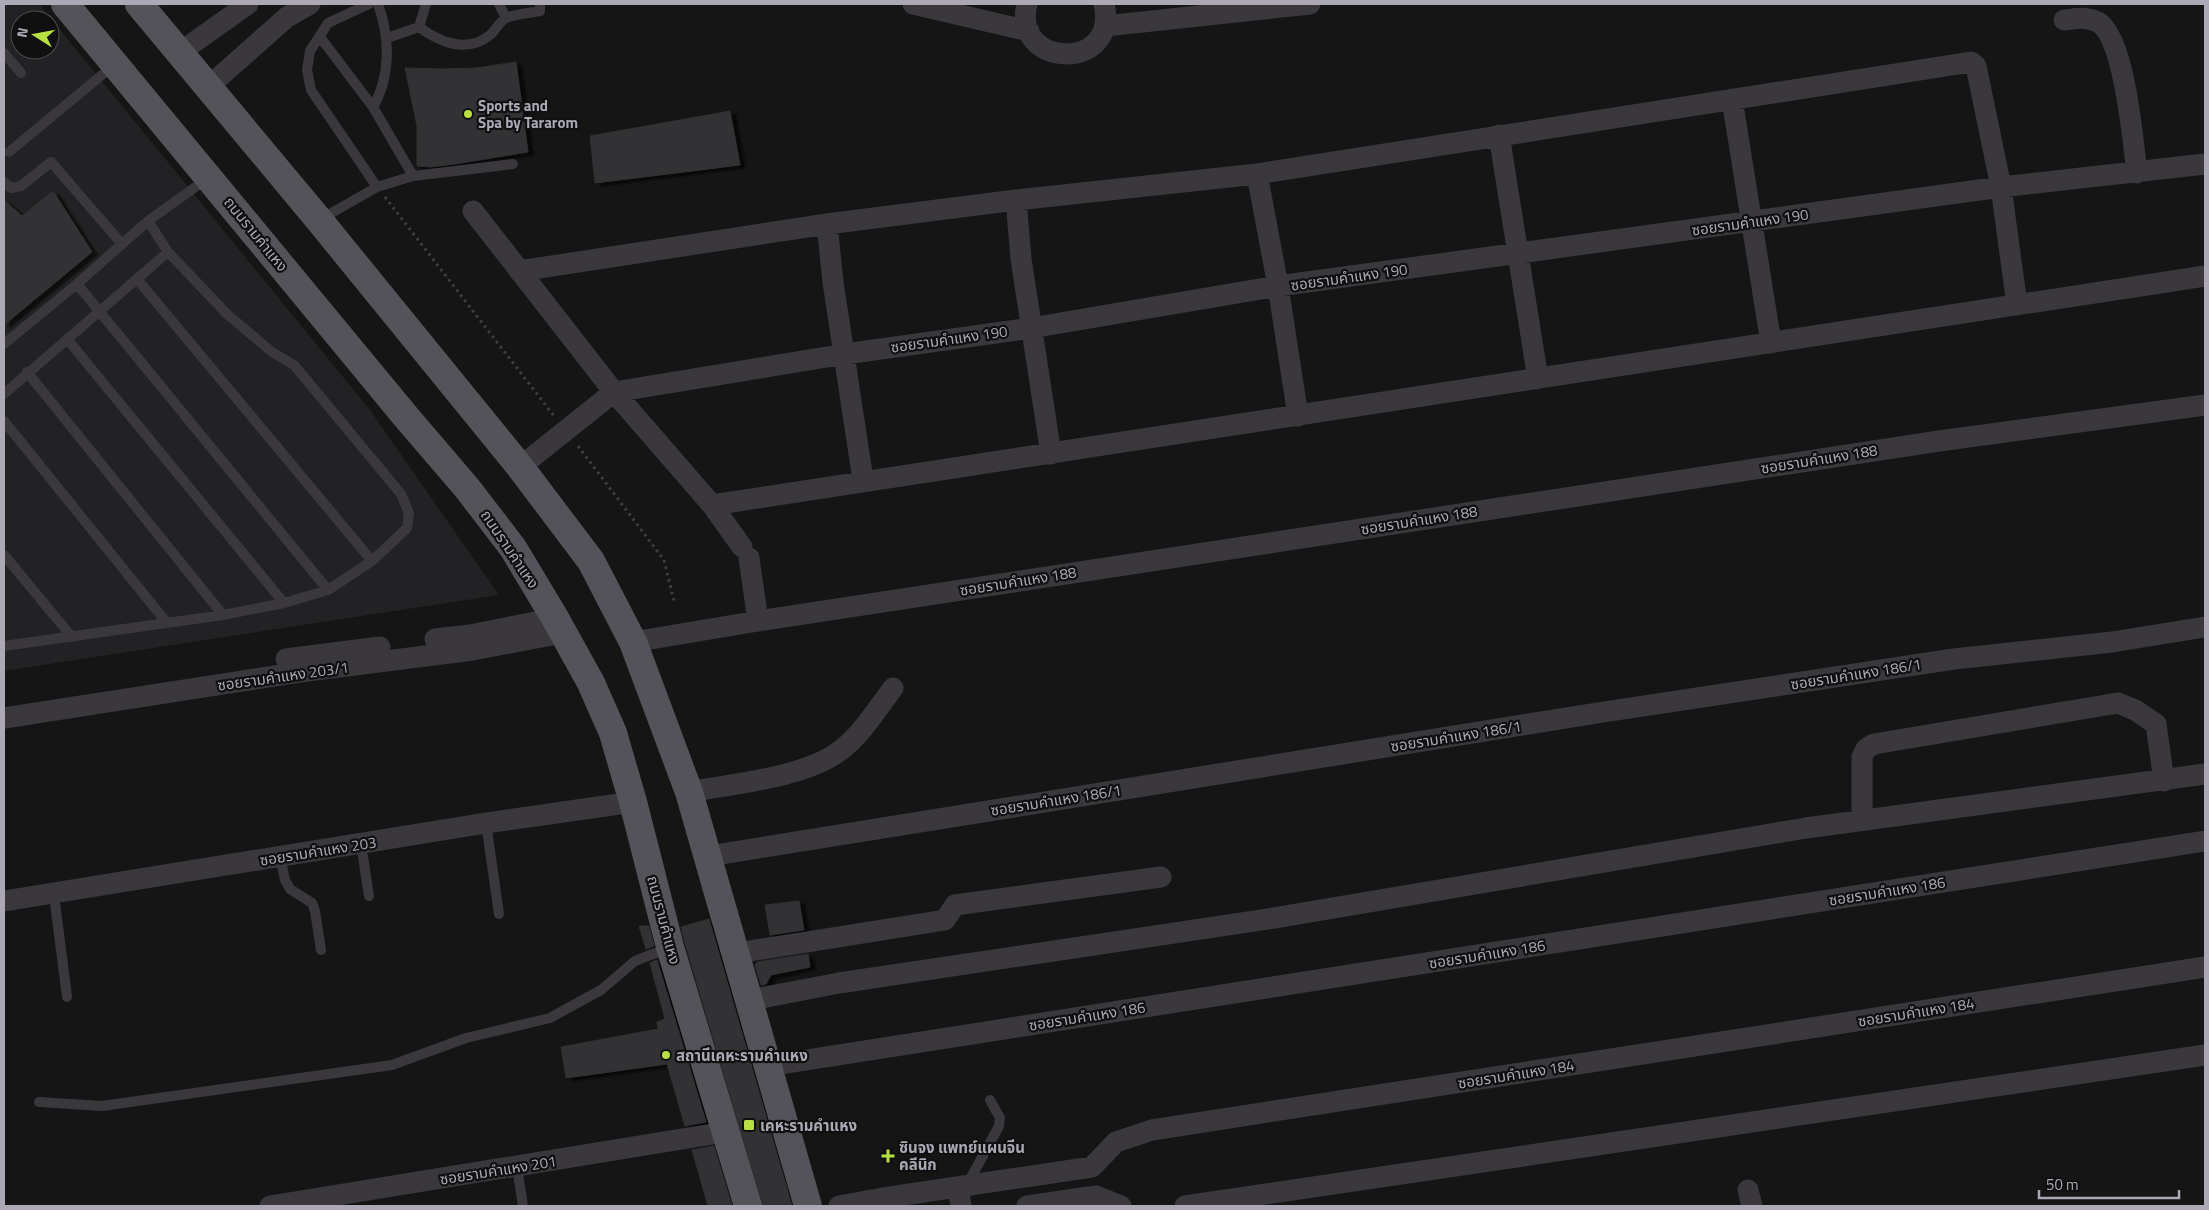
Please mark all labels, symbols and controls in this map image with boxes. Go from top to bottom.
north arrow [10,10,60,60]
text: N [11,26,33,39]
place label: Sports and Spa by Tararom [478,94,578,134]
marker: Sports and Spa by Tararom [462,108,474,120]
street label: ถนนรามคำแหง [219,192,293,276]
street label: ซอยรามคำแหง 190 [1690,202,1810,242]
street label: ซอยรามคำแหง 190 [1289,257,1409,297]
street label: ซอยรามคำแหง 190 [889,319,1009,359]
street label: ซอยรามคำแหง 188 [1759,438,1879,480]
street label: ซอยรามคำแหง 188 [1359,499,1479,541]
street label: ถนนรามคำแหง [475,505,545,593]
street label: ซอยรามคำแหง 188 [958,560,1078,602]
street label: ซอยรามคำแหง 186/1 [1789,652,1923,696]
street label: ซอยรามคำแหง 203/1 [216,655,350,697]
street label: ซอยรามคำแหง 186/1 [1389,714,1523,758]
street label: ซอยรามคำแหง 186/1 [989,778,1123,822]
street label: ซอยรามคำแหง 203 [258,830,378,872]
street label: ซอยรามคำแหง 186 [1827,870,1947,912]
street label: ถนนรามคำแหง [641,873,687,967]
street label: ซอยรามคำแหง 186 [1427,933,1547,975]
street label: ซอยรามคำแหง 184 [1856,991,1976,1033]
street label: ซอยรามคำแหง 186 [1027,995,1147,1037]
place label: สถานีเคหะรามคำแหง [676,1044,808,1067]
marker: สถานีเคหะรามคำแหง [660,1049,672,1061]
street label: ซอยรามคำแหง 184 [1456,1053,1576,1095]
place label: เคหะรามคำแหง [760,1114,857,1137]
marker: เคหะรามคำแหง [742,1118,756,1132]
place label: ซินจง แพทย์แผนจีน คลีนิก [899,1136,1025,1176]
street label: ซอยรามคำแหง 201 [438,1149,558,1191]
marker: ซินจง แพทย์แผนจีน คลีนิก [881,1149,895,1163]
scale bar [2039,1168,2179,1200]
text: 50 m [2046,1173,2079,1196]

